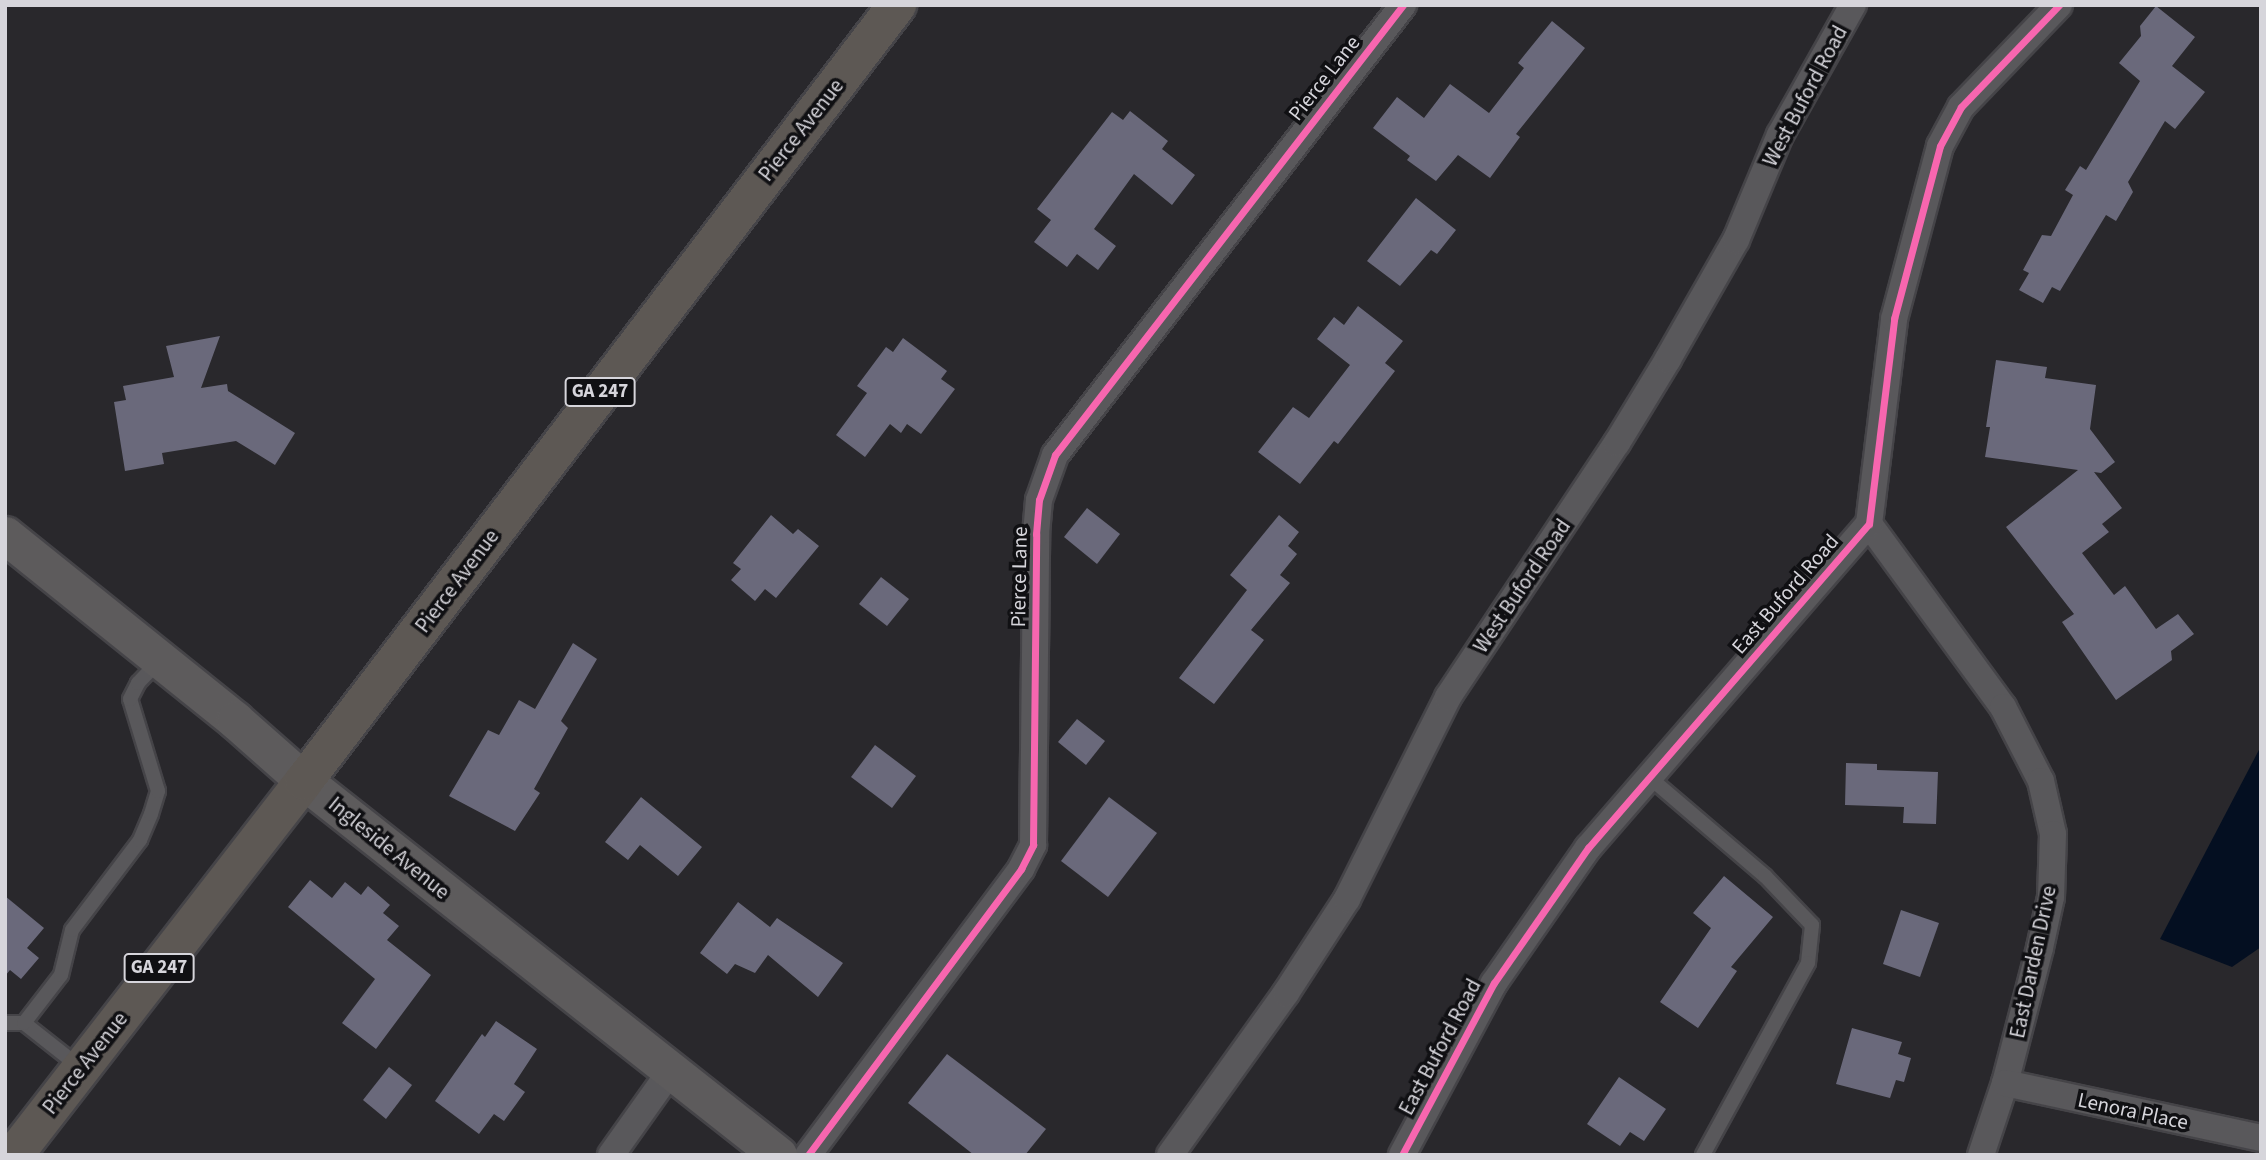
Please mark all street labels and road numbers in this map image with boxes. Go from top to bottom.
street label: West Buford Road [1757,21,1853,171]
street label: Pierce Lane [1283,30,1365,126]
street label: Pierce Avenue [753,74,849,186]
road number: GA 247 [563,376,637,408]
street label: West Buford Road [1468,514,1576,658]
street label: Pierce Avenue [410,524,504,638]
street label: Pierce Lane [1006,526,1032,628]
street label: East Buford Road [1726,529,1844,659]
street label: Ingleside Avenue [323,792,455,904]
street label: East Darden Drive [2005,883,2061,1041]
road number: GA 247 [122,952,196,984]
street label: East Buford Road [1394,975,1486,1119]
street label: Pierce Avenue [37,1007,133,1119]
street label: Lenora Place [2076,1087,2190,1135]

